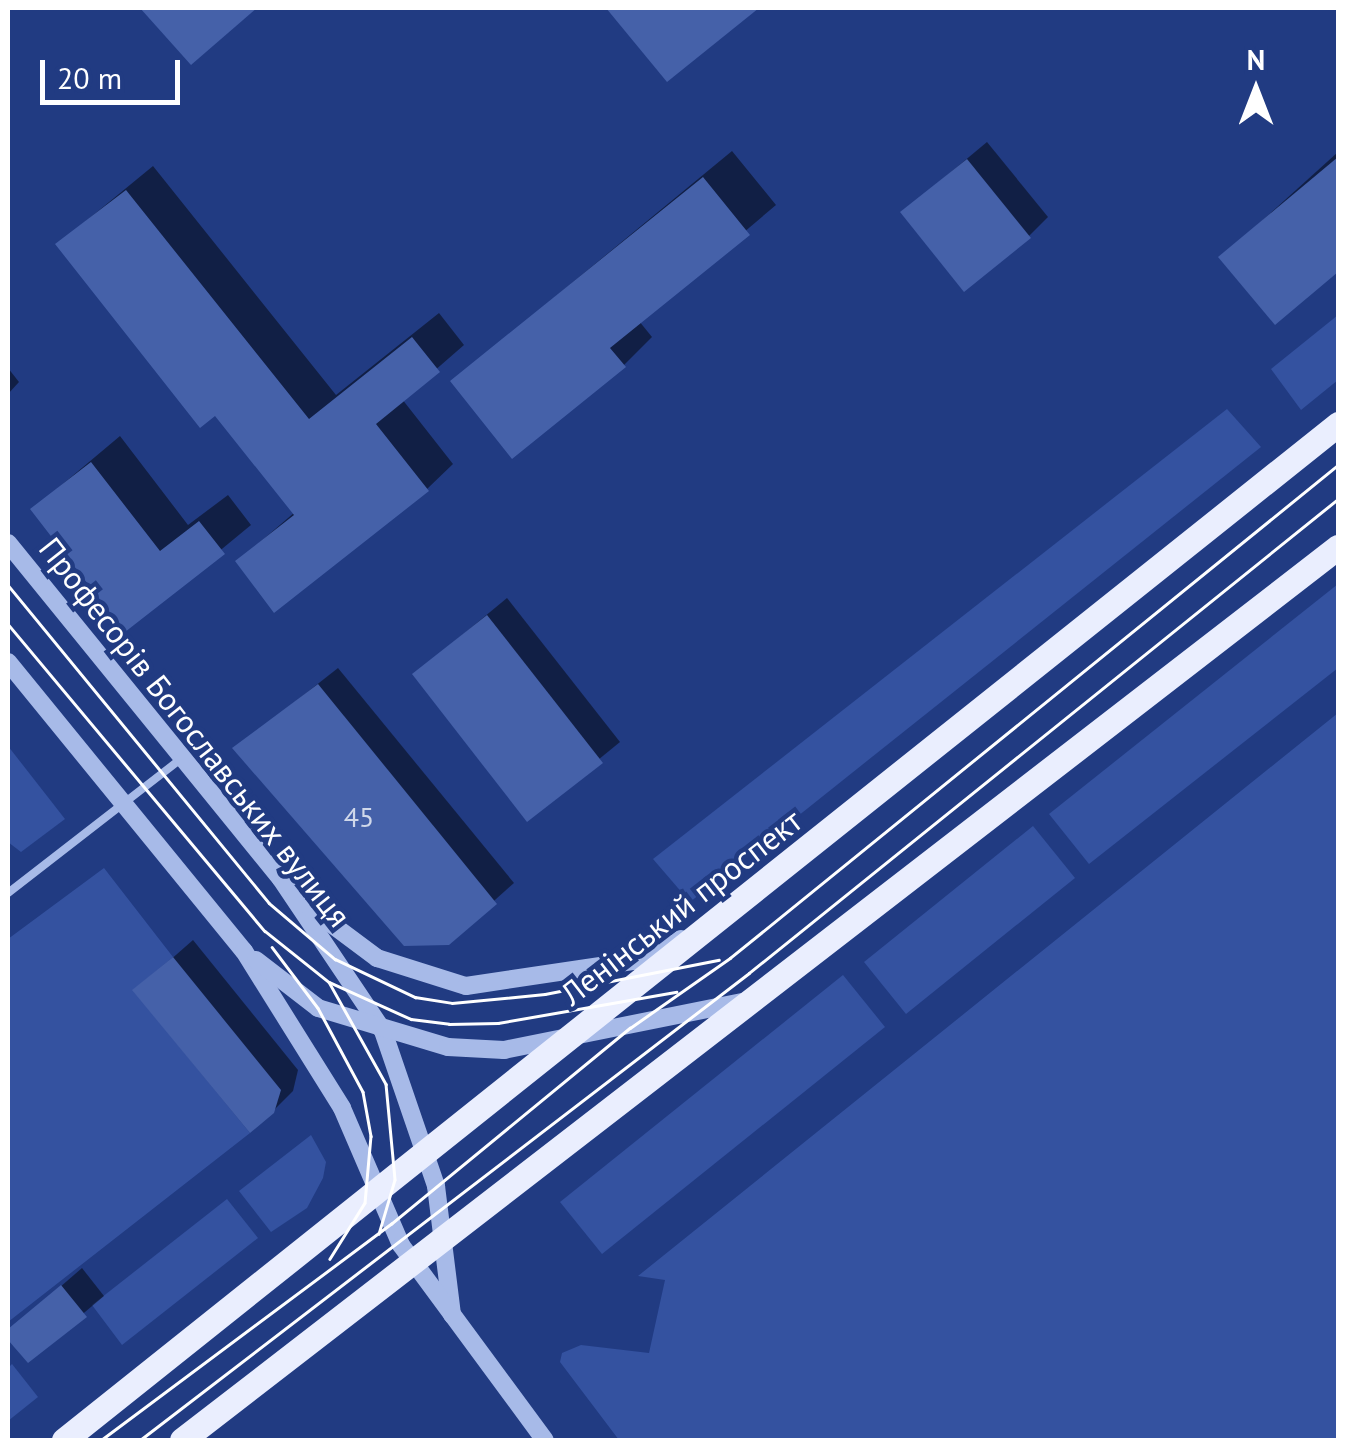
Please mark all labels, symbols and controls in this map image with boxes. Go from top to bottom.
scale bar [45,40,185,102]
north arrow [1206,40,1306,140]
text: N [1247,41,1265,78]
text: 20 m [57,58,122,97]
street label: Професорів Богославських вулиця [31,530,359,934]
house number: 45 [344,800,374,834]
street label: Ленінський проспект [553,801,809,1013]

